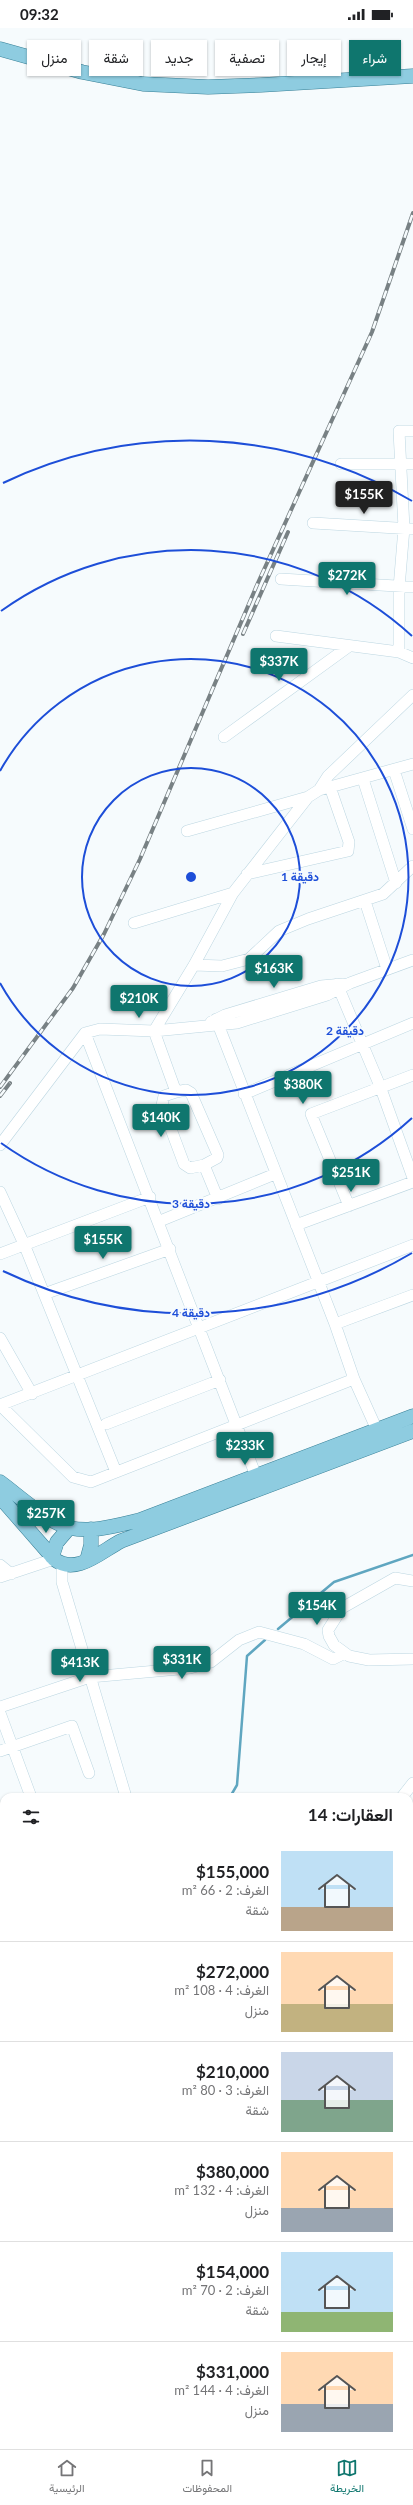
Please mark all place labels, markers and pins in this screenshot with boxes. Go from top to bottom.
pin: $155K [336,481,392,515]
pin: $272K [319,562,375,596]
pin: $337K [251,648,307,682]
centre of rings [184,870,198,884]
pin: $163K [246,955,302,989]
pin: $210K [111,985,167,1019]
pin: $380K [275,1071,331,1105]
pin: $140K [133,1104,189,1138]
pin: $251K [323,1159,379,1193]
pin: $155K [75,1226,131,1260]
pin: $233K [217,1432,273,1466]
pin: $257K [18,1500,74,1534]
pin: $154K [289,1592,345,1626]
pin: $331K [154,1646,210,1680]
pin: $413K [52,1649,108,1683]

